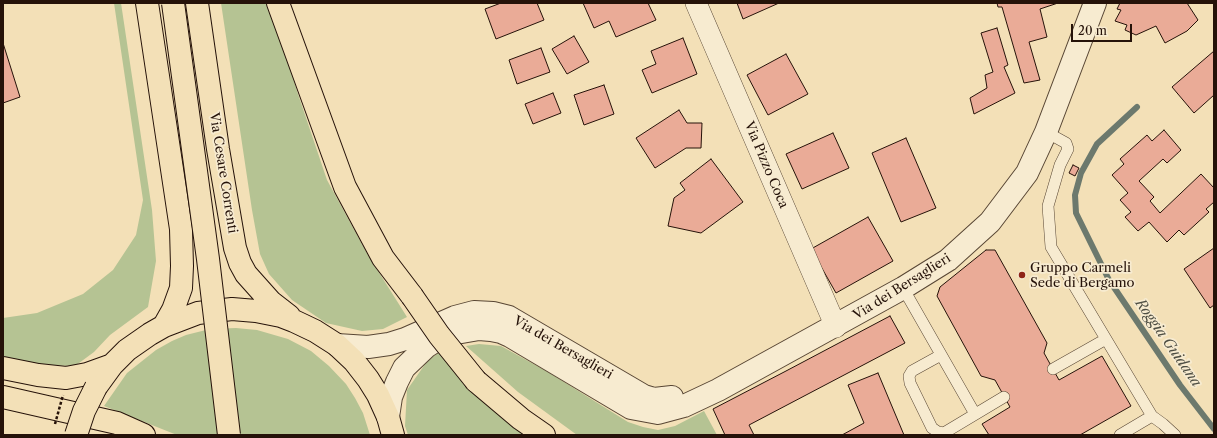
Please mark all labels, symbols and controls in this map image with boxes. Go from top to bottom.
scale bar [1073,16,1134,42]
text: 20 m [1078,23,1107,38]
street label: Via Cesare Correnti [206,111,240,235]
street label: Via Pizzo Coca [741,119,791,211]
street label: Via dei Bersaglieri [850,251,954,323]
place label: Gruppo Carmeli Sede di Bergamo [1030,260,1135,291]
marker: Gruppo Carmeli Sede di Bergamo [1017,270,1027,280]
water label: Roggia Guidana [1131,296,1205,390]
street label: Via dei Bersaglieri [511,313,615,383]

